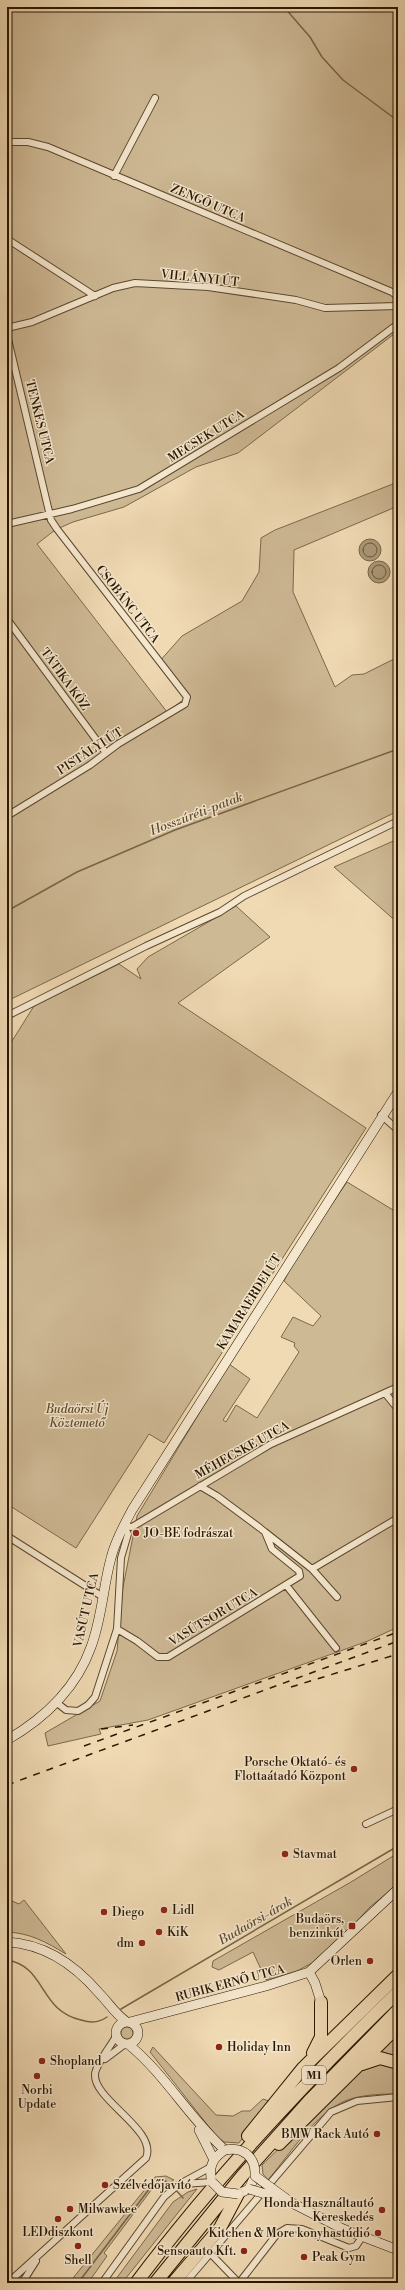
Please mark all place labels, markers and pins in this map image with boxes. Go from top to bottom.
place label: JO-BE fodrászat [143,1526,234,1541]
marker: JO-BE fodrászat [131,1528,141,1538]
place label: Porsche Oktató- és Flottaátadó Központ [234,1755,347,1784]
marker: Porsche Oktató- és Flottaátadó Központ [349,1764,359,1774]
place label: Stavmat [293,1847,338,1862]
marker: Stavmat [280,1849,290,1859]
place label: Lidl [172,1903,195,1918]
place label: Diego [112,1905,145,1920]
marker: Lidl [159,1905,169,1915]
marker: Diego [99,1907,109,1917]
place label: Budaörs, benzinkút [289,1912,345,1941]
marker: Budaörs, benzinkút [347,1921,357,1931]
place label: KiK [167,1925,190,1940]
marker: KiK [154,1927,164,1937]
place label: dm [117,1936,134,1951]
marker: dm [137,1938,147,1948]
place label: Orlen [331,1954,362,1969]
marker: Orlen [365,1956,375,1966]
place label: Holiday Inn [227,2040,291,2055]
marker: Holiday Inn [214,2042,224,2052]
place label: Shopland [50,2054,101,2069]
marker: Shopland [37,2056,47,2066]
marker: Norbi Update [32,2071,42,2081]
place label: Norbi Update [18,2083,56,2112]
place label: BMW Rack Autó [280,2127,369,2142]
marker: BMW Rack Autó [372,2129,382,2139]
place label: Szélvédőjavító [113,2178,192,2193]
marker: Szélvédőjavító [100,2180,110,2190]
place label: Honda Használtautó Kereskedés [263,2196,374,2225]
place label: Milwawkee [78,2202,137,2217]
marker: Milwawkee [65,2204,75,2214]
marker: Honda Használtautó Kereskedés [377,2205,387,2215]
marker: LEDdiszkont [53,2214,63,2224]
place label: LEDdiszkont [22,2225,95,2240]
place label: Kitchen & More konyhastúdió [209,2226,370,2241]
marker: Kitchen & More konyhastúdió [373,2228,383,2238]
marker: Shell [73,2241,83,2251]
place label: Sensoauto Kft. [157,2244,236,2259]
marker: Sensoauto Kft. [239,2246,249,2256]
place label: Peak Gym [312,2250,366,2265]
marker: Peak Gym [299,2252,309,2262]
place label: Shell [64,2253,92,2268]

